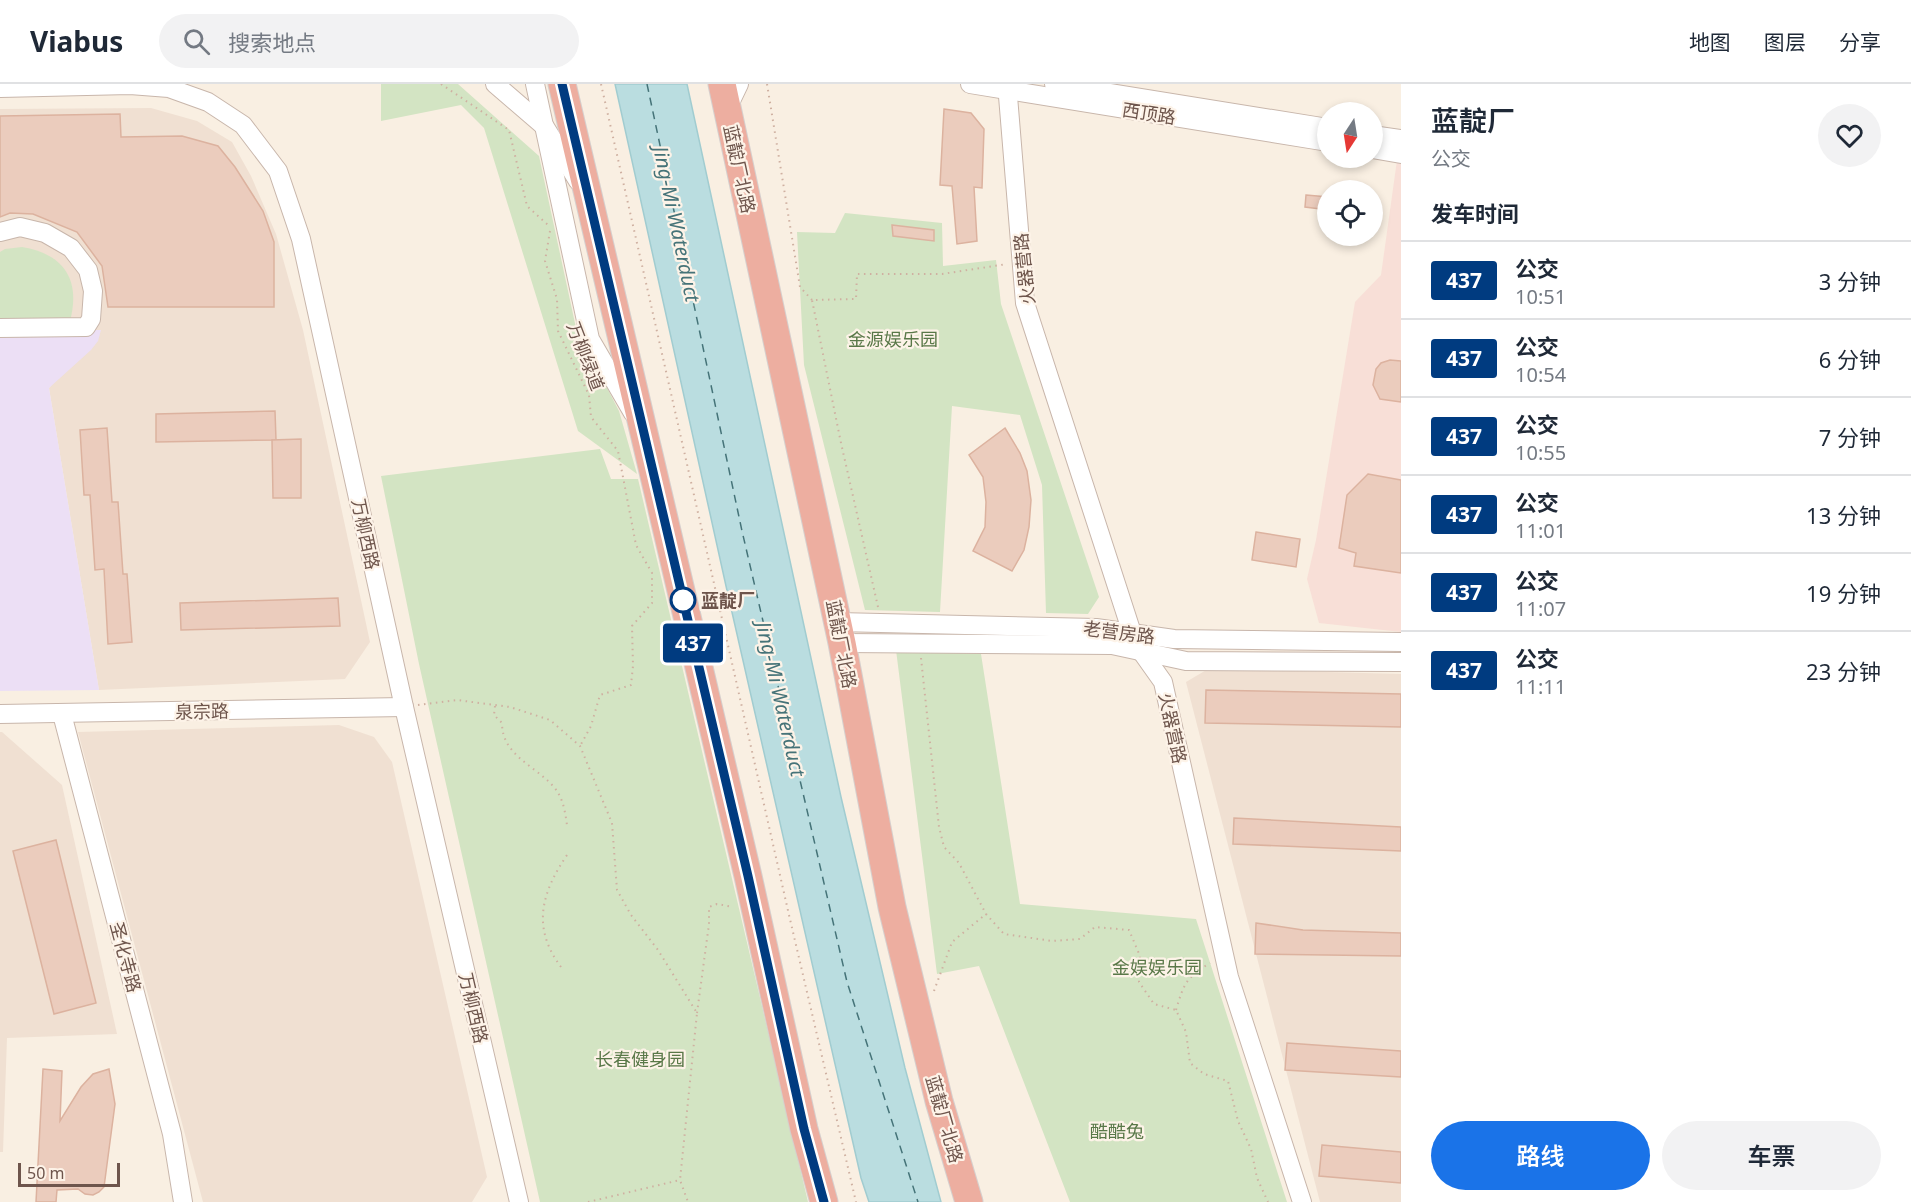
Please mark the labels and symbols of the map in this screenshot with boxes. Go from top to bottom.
street label: 西顶路 [1120,97,1178,129]
north arrow [1317,102,1383,168]
street label: 蓝靛厂北路 [719,122,761,216]
water label: Jing-Mi Waterduct [647,140,707,306]
street label: 火器营路 [1008,232,1040,306]
street label: 万柳绿道 [562,318,610,394]
park label: 金源娱乐园 [848,327,938,351]
street label: 万柳西路 [347,496,385,572]
marker: 蓝靛厂 [670,587,696,613]
place label: 蓝靛厂 [701,588,755,612]
street label: 蓝靛厂北路 [822,598,862,690]
water label: Jing-Mi Waterduct [749,615,812,781]
street label: 老营房路 [1082,616,1156,648]
line badge: 437 [658,624,728,662]
street label: 火器营路 [1154,690,1192,766]
street label: 泉宗路 [175,699,229,723]
street label: 圣化寺路 [105,919,147,995]
park label: 金娱娱乐园 [1112,955,1202,979]
street label: 万柳西路 [454,970,494,1046]
park label: 长春健身园 [595,1047,685,1071]
street label: 蓝靛厂北路 [921,1072,969,1166]
park label: 酷酷兔 [1090,1119,1144,1143]
scale bar [18,1160,120,1188]

